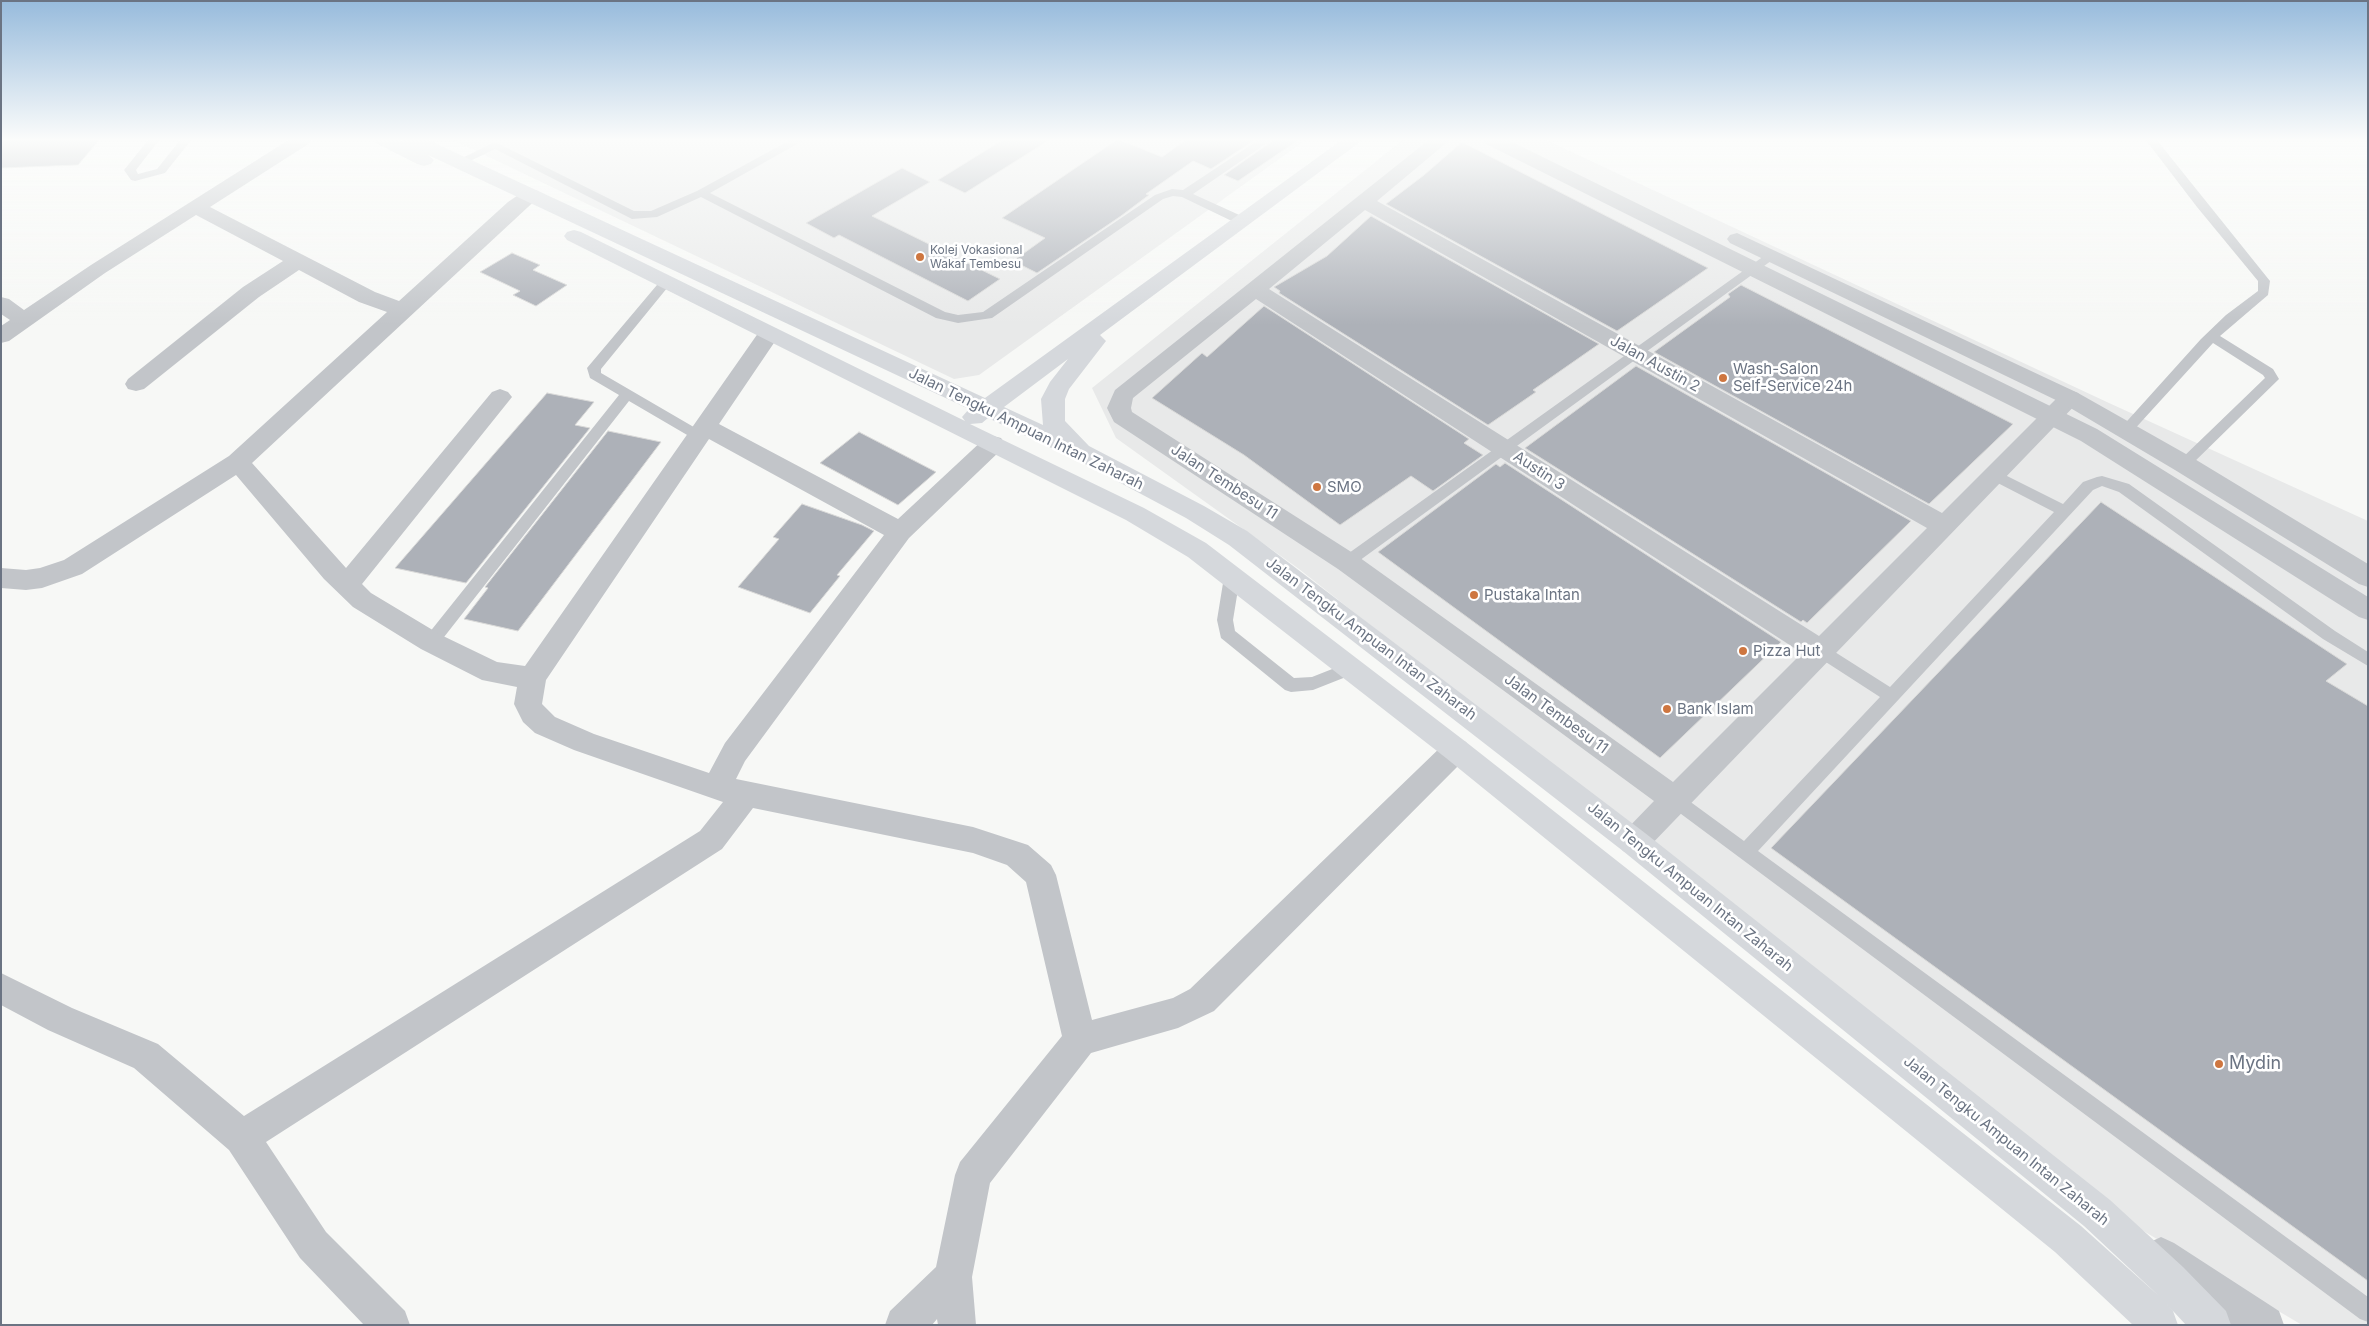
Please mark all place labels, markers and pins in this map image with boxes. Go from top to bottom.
place label: Kolej Vokasional Wakaf Tembesu [930,243,1022,271]
marker: Kolej Vokasional Wakaf Tembesu [914,251,926,263]
place label: Wash-Salon Self-Service 24h [1733,360,1852,395]
marker: Wash-Salon Self-Service 24h [1717,372,1729,384]
place label: SMO [1327,478,1362,496]
marker: SMO [1311,481,1323,493]
place label: Pustaka Intan [1484,586,1580,604]
marker: Pustaka Intan [1468,589,1480,601]
place label: Pizza Hut [1753,642,1820,660]
marker: Pizza Hut [1737,645,1749,657]
place label: Bank Islam [1677,700,1754,718]
marker: Bank Islam [1661,703,1673,715]
place label: Mydin [2229,1053,2281,1075]
marker: Mydin [2213,1058,2225,1070]

